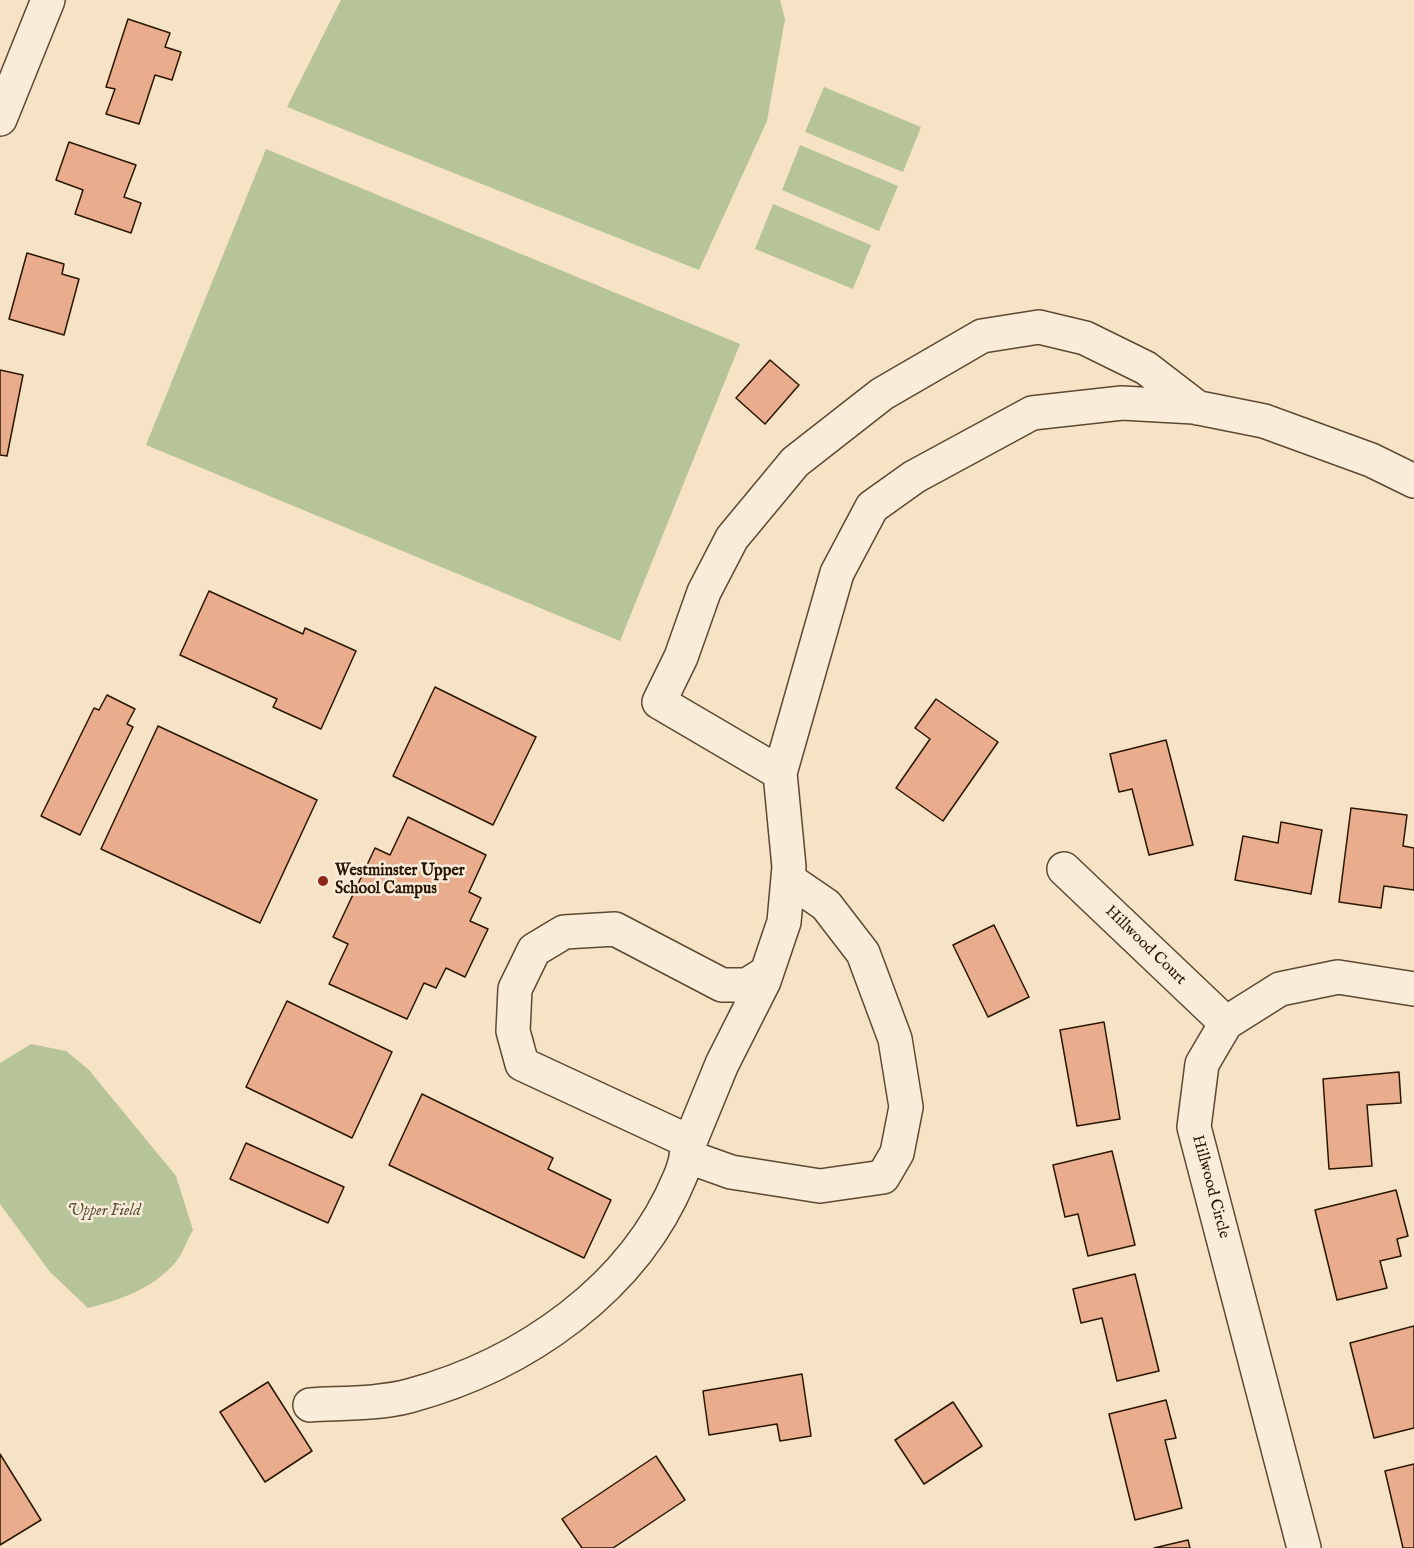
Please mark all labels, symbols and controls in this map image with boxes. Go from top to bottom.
place label: Westminster Upper School Campus [335,862,465,900]
marker: Westminster Upper School Campus [316,874,330,888]
street label: Hillwood Court [1100,902,1190,990]
street label: Hillwood Circle [1187,1133,1233,1241]
park label: Upper Field [67,1202,141,1222]

